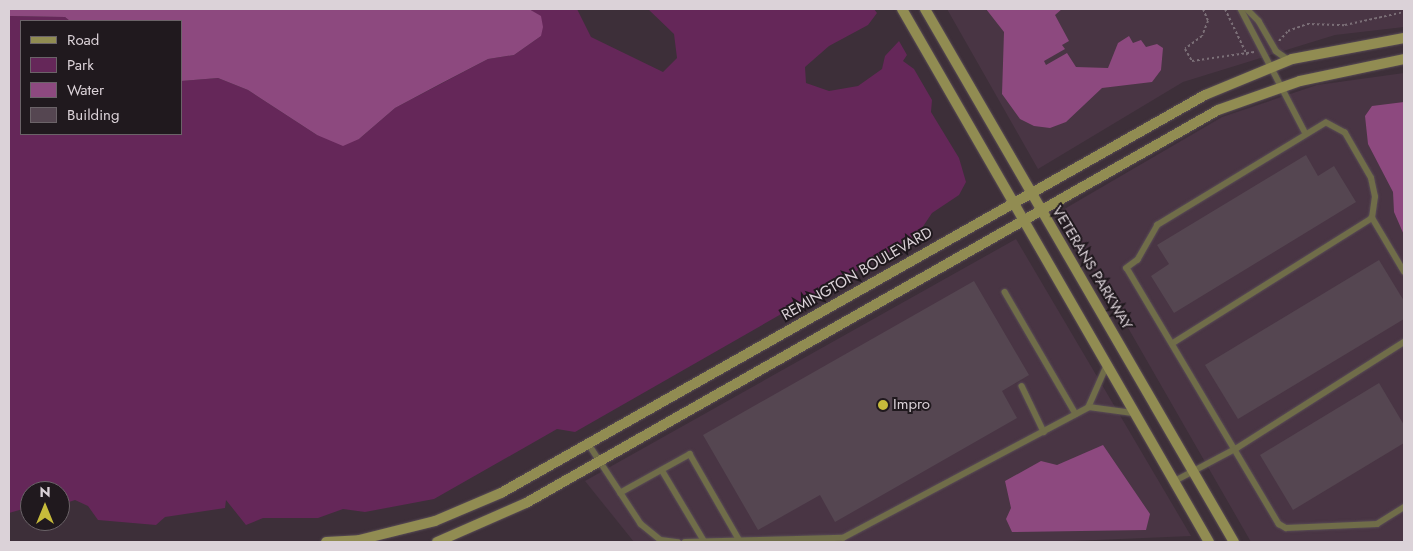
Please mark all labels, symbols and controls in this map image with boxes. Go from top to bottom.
legend [20,20,182,135]
text: Road [67,29,99,51]
text: Park [67,54,94,76]
text: Water [67,79,104,101]
text: Building [67,104,119,126]
street label: VETERANS PARKWAY [1048,203,1136,333]
street label: REMINGTON BOULEVARD [778,223,936,325]
place label: Impro [893,396,930,414]
marker: Impro [877,399,889,411]
north arrow [20,481,70,531]
text: N [39,482,51,502]

